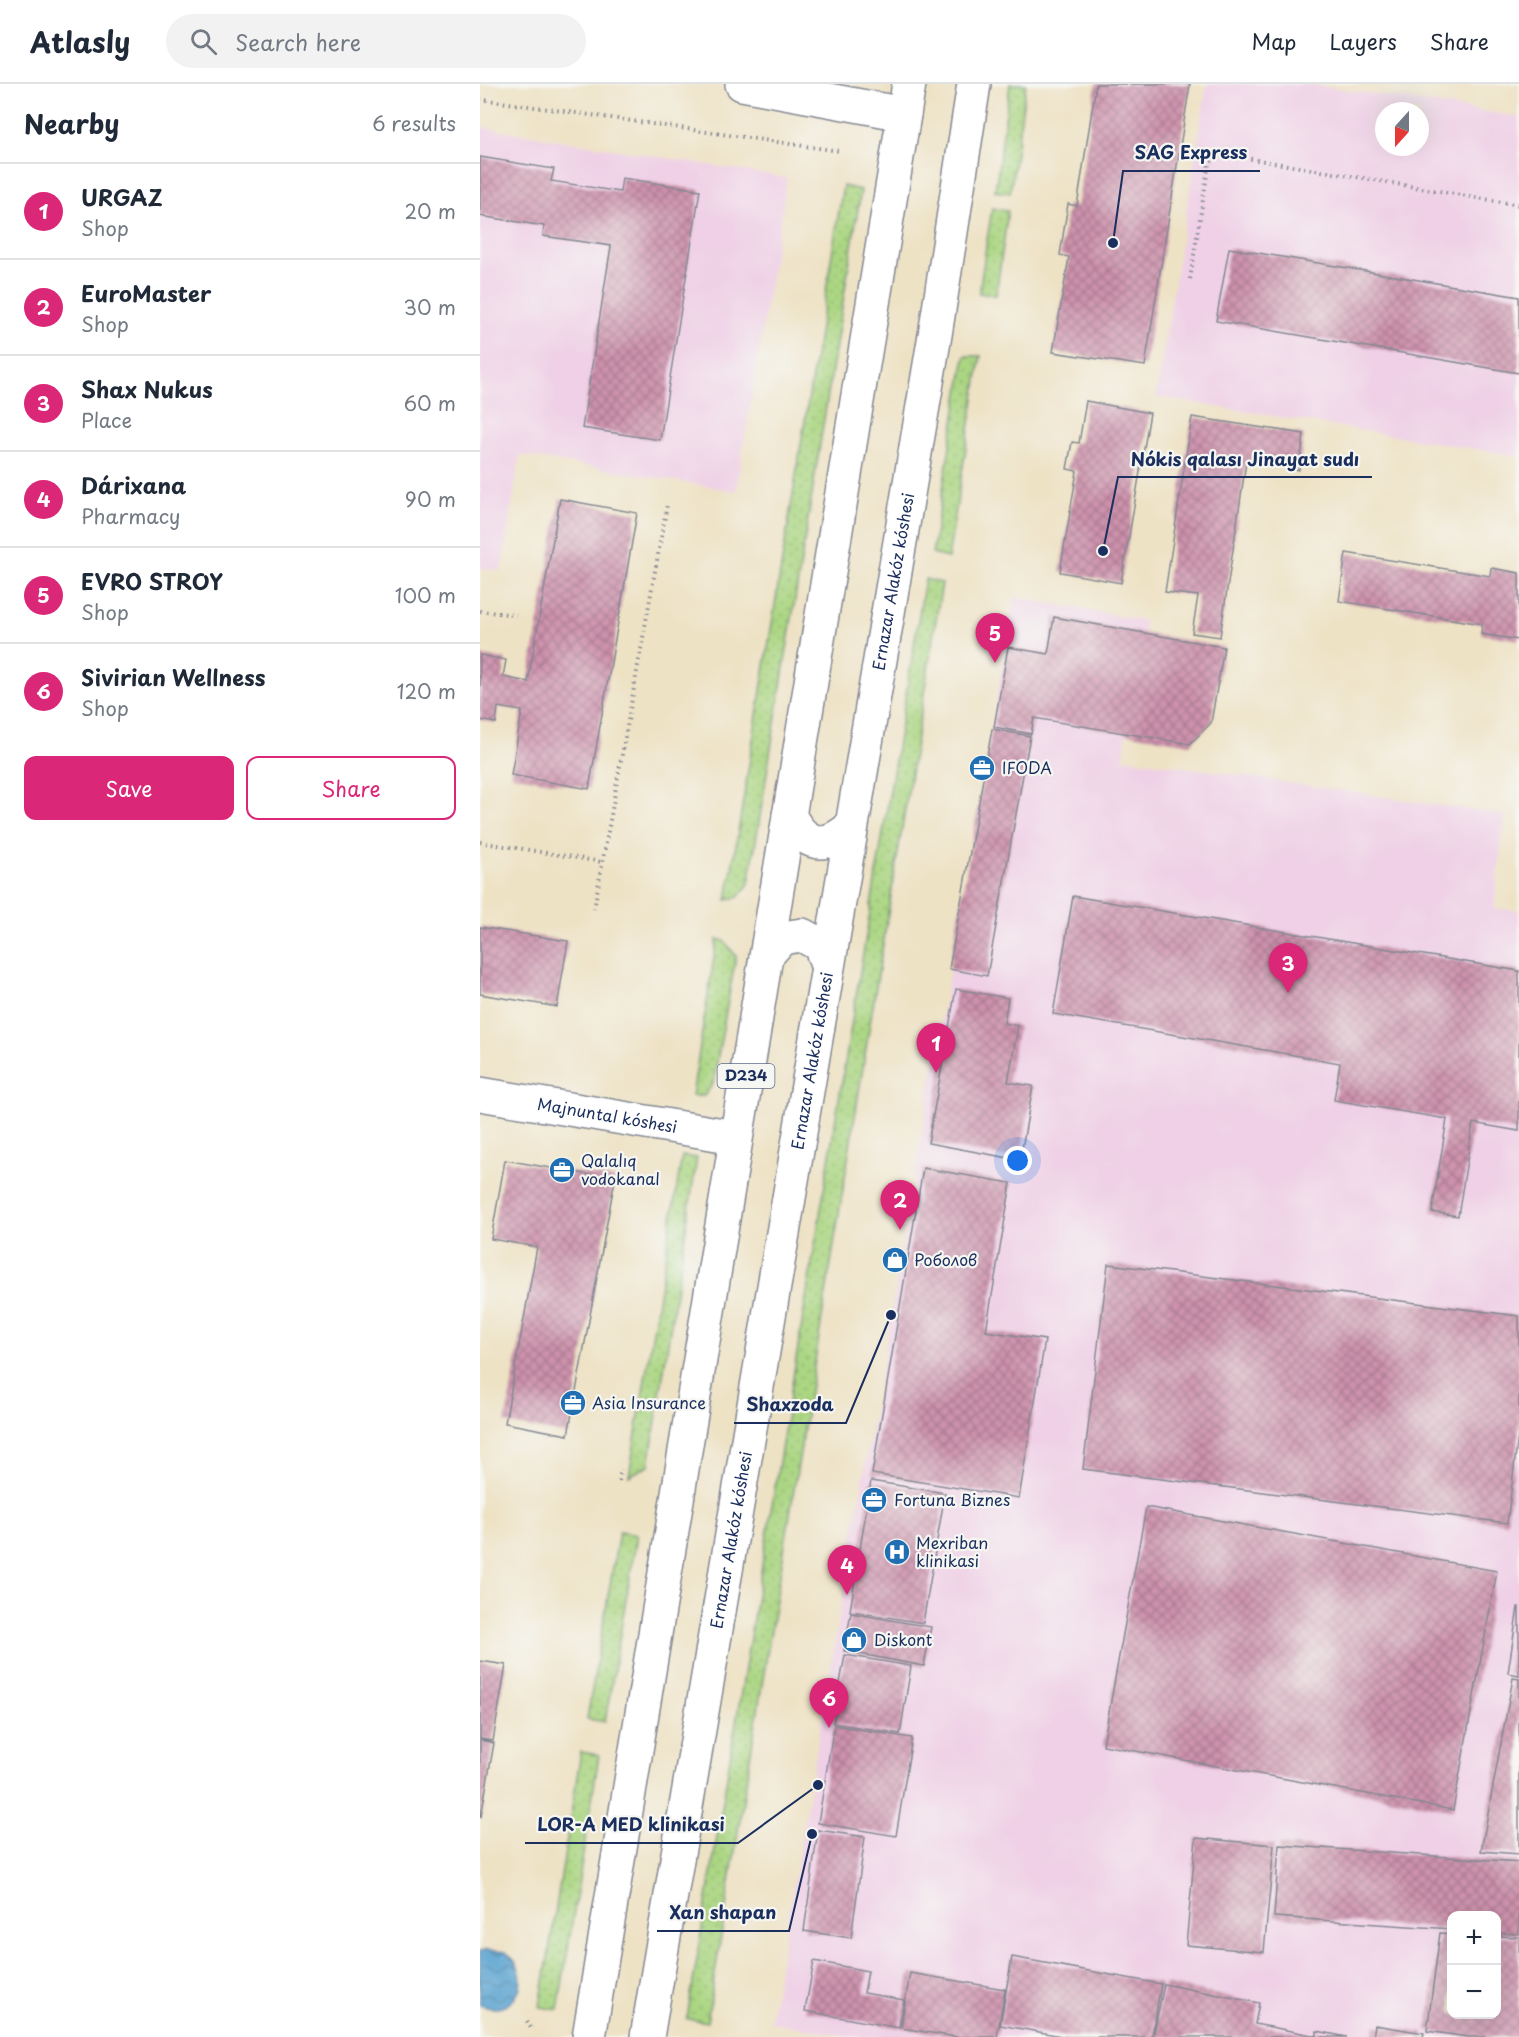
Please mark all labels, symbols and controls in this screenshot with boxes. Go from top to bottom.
search box [166,14,586,68]
text: Atlasly [30,20,130,63]
icon: search [187,25,220,58]
text: Search here [235,25,361,58]
text: Map [1252,25,1296,57]
text: Layers [1329,25,1397,57]
text: Share [1430,25,1489,57]
north arrow [1375,102,1429,156]
text: Nearby [24,104,119,143]
text: 6 results [372,108,456,138]
callout: SAG Express [1123,135,1260,171]
text: SAG Express [1135,138,1248,165]
text: URGAZ [81,180,163,213]
text: 1 [39,196,48,226]
text: 20 m [404,196,456,226]
text: Shop [81,213,129,243]
text: EuroMaster [81,276,211,309]
text: 2 [36,292,51,322]
text: 30 m [403,292,456,322]
text: Shop [81,309,129,339]
text: Shax Nukus [81,372,213,405]
text: 3 [37,388,50,418]
text: 60 m [404,388,456,418]
text: Place [81,405,132,435]
callout: Nókis qalası Jinayat sudı [1118,441,1372,477]
text: Nókis qalası Jinayat sudı [1131,445,1359,472]
text: Dárixana [81,468,186,501]
text: 4 [37,484,50,514]
text: 90 m [405,484,456,514]
street label: Ernazar Alakóz kóshesi [865,491,919,672]
text: Pharmacy [81,501,181,531]
text: EVRO STROY [81,564,223,597]
text: 5 [37,580,50,610]
text: 100 m [395,580,456,610]
text: Shop [81,597,129,627]
pin: 5 [976,614,1014,663]
text: Sivirian Wellness [81,660,265,693]
text: 6 [36,676,51,706]
text: 120 m [397,676,456,706]
text: Shop [81,693,129,723]
office icon: IFODA [967,753,997,783]
place label: IFODA [1002,755,1052,779]
button: Save [24,756,234,820]
button: Share [246,756,456,820]
pin: 3 [1268,944,1308,993]
street label: Ernazar Alakóz kóshesi [784,970,838,1151]
pin: 1 [916,1024,956,1073]
road number: D234 [718,1064,774,1088]
street label: Majnuntal kóshesi [536,1091,679,1138]
your location [1003,1146,1032,1175]
place label: Qalalıq vodokanal [581,1148,660,1190]
office icon: Qalalıq vodokanal [547,1155,577,1185]
pin: 2 [880,1180,920,1230]
shop icon: Роболов [880,1245,910,1275]
place label: Роболов [914,1247,977,1271]
callout: Shaxzoda [734,1387,846,1423]
office icon: Asia Insurance [558,1388,588,1418]
place label: Asia Insurance [592,1390,706,1414]
text: Shaxzoda [746,1390,835,1417]
street label: Ernazar Alakóz kóshesi [703,1449,757,1630]
office icon: Fortuna Biznes [859,1485,889,1515]
place label: Fortuna Biznes [894,1487,1010,1511]
place label: Mexriban klinikasi [916,1530,988,1572]
hospital icon: Mexriban klinikasi [882,1537,912,1567]
pin: 4 [828,1546,866,1595]
shop icon: Diskont [839,1625,869,1655]
place label: Diskont [874,1627,933,1651]
pin: 6 [810,1678,848,1728]
callout: LOR-A MED klinikasi [525,1807,738,1843]
text: LOR-A MED klinikasi [537,1810,725,1837]
callout: Xan shapan [657,1895,789,1931]
text: Xan shapan [670,1898,776,1925]
map controls [1447,1911,1501,2019]
button: + [1447,1911,1501,1965]
button: − [1447,1965,1501,2019]

